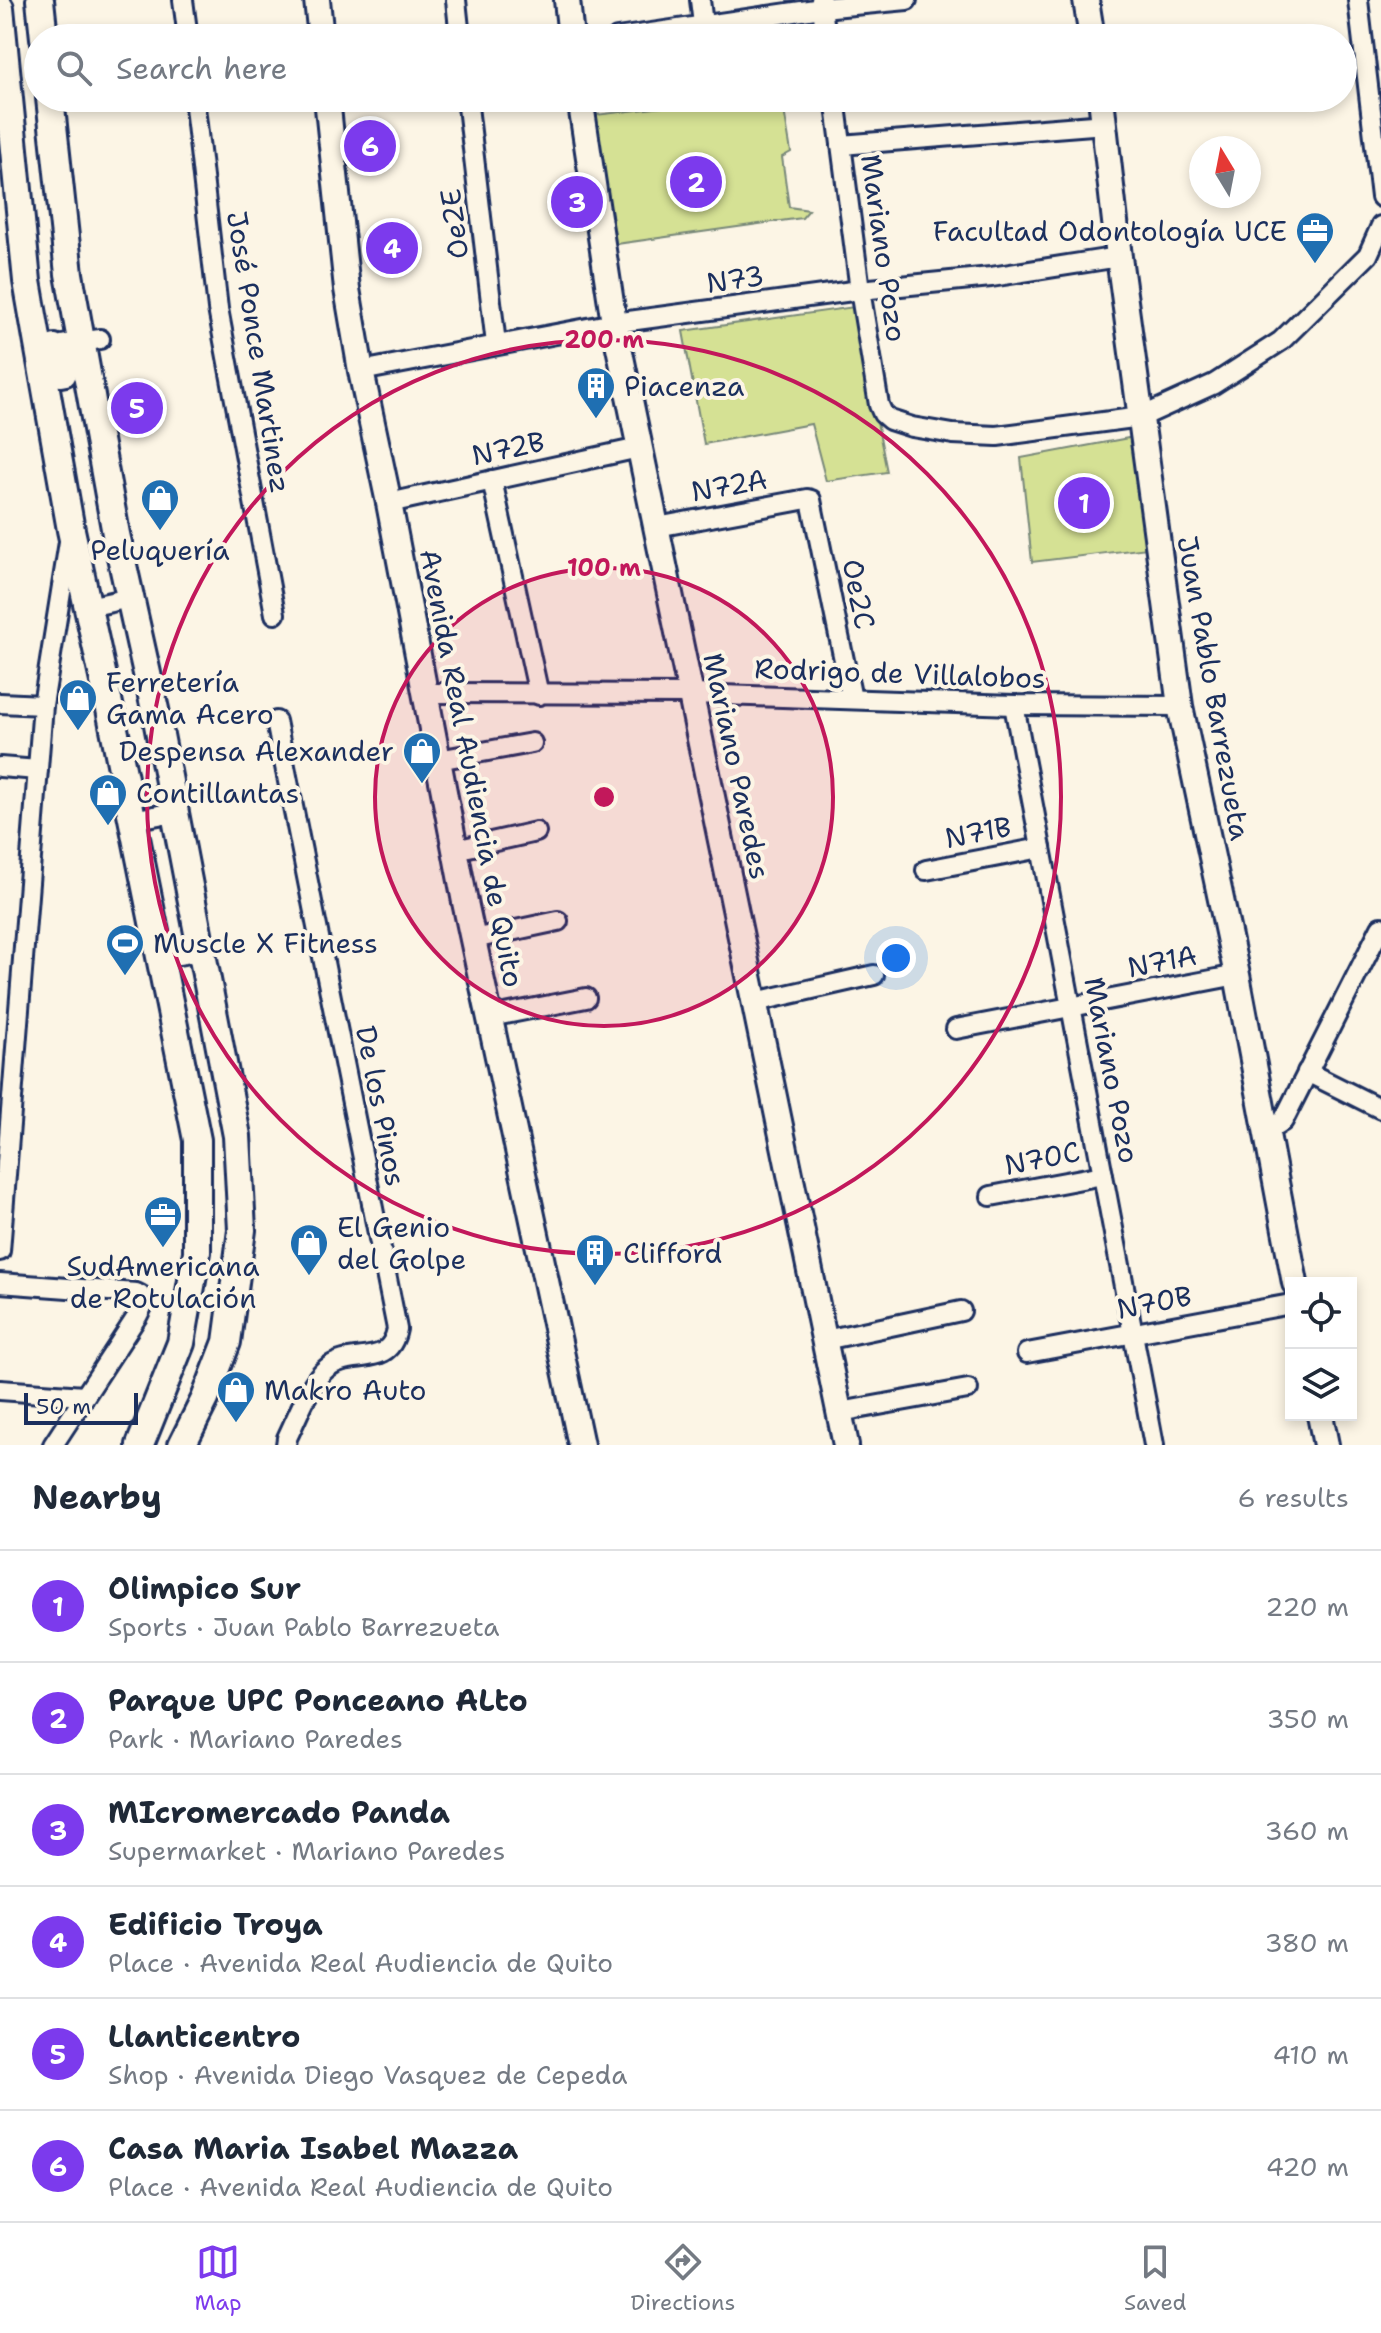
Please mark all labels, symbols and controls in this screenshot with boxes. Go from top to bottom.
search box [24,24,1357,112]
icon: search [52,46,96,90]
text: Search here [116,48,287,89]
pin: 6 [344,116,396,176]
north arrow [1189,136,1261,208]
pin: 2 [670,152,722,212]
street label: Mariano Pozo [852,152,916,344]
pin: 3 [551,172,603,232]
street label: Oe2E [431,187,477,261]
street label: José Ponce Martinez [218,208,300,496]
office icon: Facultad Odontología UCE [1294,210,1336,265]
place label: Facultad Odontología UCE [933,212,1287,250]
pin: 4 [366,218,418,278]
street label: N73 [704,256,766,302]
text: 200 m [564,324,644,356]
building icon: Piacenza [575,365,617,420]
place label: Piacenza [624,367,744,405]
pin: 5 [111,378,163,438]
street label: N72B [468,422,548,474]
street label: N72A [688,460,770,510]
pin: 1 [1058,473,1110,533]
shop icon: Peluquería [139,477,181,532]
place label: Peluquería [90,531,230,569]
street label: Juan Pablo Barrezueta [1168,533,1260,843]
street label: Avenida Real Audiencia de Quito [411,546,533,990]
text: 100 m [567,552,641,584]
street label: Oe2C [834,556,884,632]
street label: Mariano Paredes [694,649,780,883]
street label: Rodrigo de Villalobos [754,649,1046,697]
place label: Ferretería Gama Acero [106,663,274,733]
shop icon: Ferretería Gama Acero [57,677,99,732]
shop icon: Despensa Alexander [401,730,443,785]
place label: Despensa Alexander [119,732,394,770]
shop icon: Contillantas [87,772,129,827]
place label: Contillantas [136,774,299,812]
centre of rings [590,783,618,811]
street label: N71B [942,807,1014,857]
sports icon: Muscle X Fitness [104,922,146,977]
place label: Muscle X Fitness [153,924,378,962]
street label: N71A [1124,936,1200,986]
your location [876,938,916,978]
street label: Mariano Pozo [1075,974,1149,1166]
street label: De los Pinos [347,1023,415,1189]
street label: N70C [1001,1132,1083,1184]
office icon: SudAmericana de Rotulación [142,1194,184,1249]
place label: El Genio del Golpe [337,1208,466,1278]
shop icon: El Genio del Golpe [288,1222,330,1277]
building icon: Clifford [574,1232,616,1287]
place label: Clifford [623,1234,722,1272]
place label: SudAmericana de Rotulación [66,1247,260,1317]
street label: N70B [1113,1276,1195,1328]
map controls [1285,1277,1357,1421]
button: locate [1285,1277,1357,1349]
button: layers [1285,1349,1357,1421]
shop icon: Makro Auto [215,1369,257,1424]
place label: Makro Auto [264,1371,427,1409]
scale bar [24,1389,138,1425]
text: 50 m [36,1392,91,1421]
text: Nearby [32,1474,162,1520]
text: 6 results [1237,1480,1349,1515]
text: Olimpico Sur [108,1568,301,1609]
text: 1 [52,1589,64,1624]
text: 220 m [1265,1589,1349,1624]
text: Sports · Juan Pablo Barrezueta [108,1609,499,1644]
text: Parque UPC Ponceano ALto [108,1680,528,1721]
text: 2 [49,1701,67,1736]
text: 350 m [1266,1701,1349,1736]
text: Park · Mariano Paredes [108,1721,403,1756]
text: MIcromercado Panda [108,1792,450,1833]
text: 3 [49,1813,67,1848]
text: 360 m [1264,1813,1349,1848]
text: Supermarket · Mariano Paredes [108,1833,505,1868]
text: Edificio Troya [108,1904,323,1945]
text: 4 [49,1925,67,1960]
text: 380 m [1264,1925,1349,1960]
text: Place · Avenida Real Audiencia de Quito [108,1945,613,1980]
text: Llanticentro [108,2016,301,2057]
text: 5 [50,2037,66,2072]
text: 410 m [1272,2037,1349,2072]
text: Shop · Avenida Diego Vasquez de Cepeda [108,2057,628,2092]
text: Casa Maria Isabel Mazza [108,2128,518,2169]
text: 6 [49,2149,67,2184]
text: 420 m [1266,2149,1349,2184]
text: Place · Avenida Real Audiencia de Quito [108,2169,613,2204]
tab: Map [194,2240,242,2317]
tab: Directions [630,2240,735,2317]
tab: Saved [1124,2240,1187,2317]

